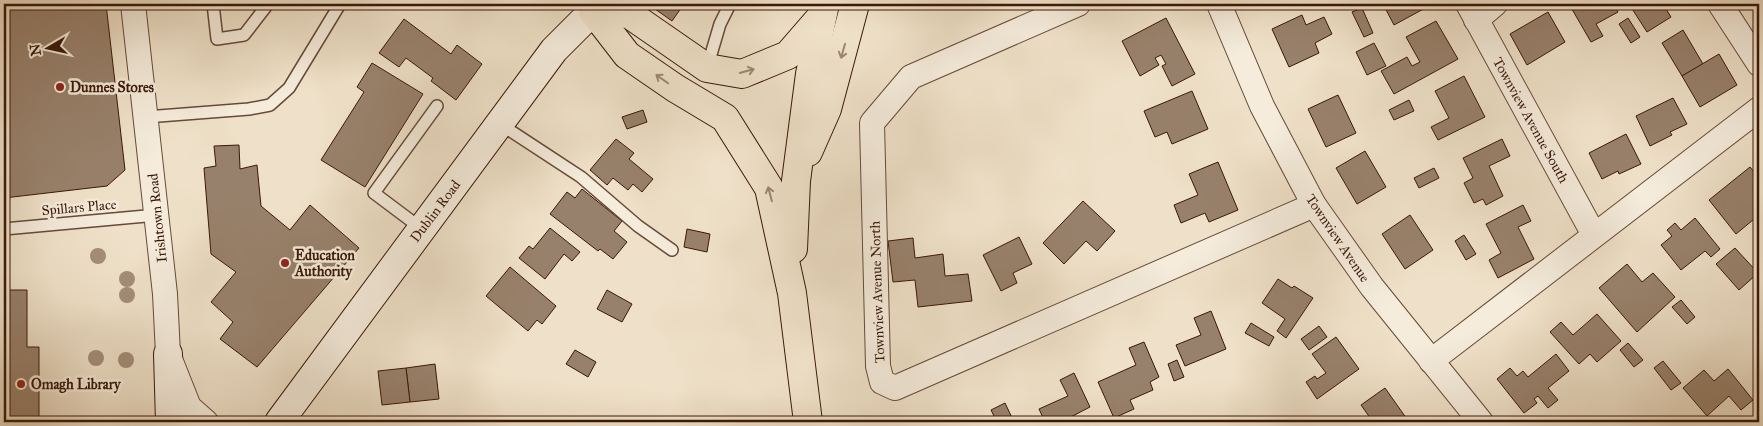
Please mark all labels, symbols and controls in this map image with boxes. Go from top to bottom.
north arrow [22,22,72,72]
one-way arrow [838,42,847,58]
text: N [26,43,45,57]
street label: Townview Avenue South [1489,54,1572,186]
one-way arrow [738,65,754,75]
one-way arrow [655,74,669,84]
place label: Dunnes Stores [70,79,154,96]
marker: Dunnes Stores [54,81,66,93]
street label: Irishtown Road [144,173,171,263]
street label: Dublin Road [407,177,464,246]
one-way arrow [765,186,774,202]
street label: Townview Avenue [1302,191,1373,286]
street label: Spillars Place [41,196,117,219]
street label: Townview Avenue North [867,220,888,363]
place label: Education Authority [294,247,355,281]
marker: Education Authority [279,257,291,269]
place label: Omagh Library [31,376,122,394]
marker: Omagh Library [15,378,27,390]

